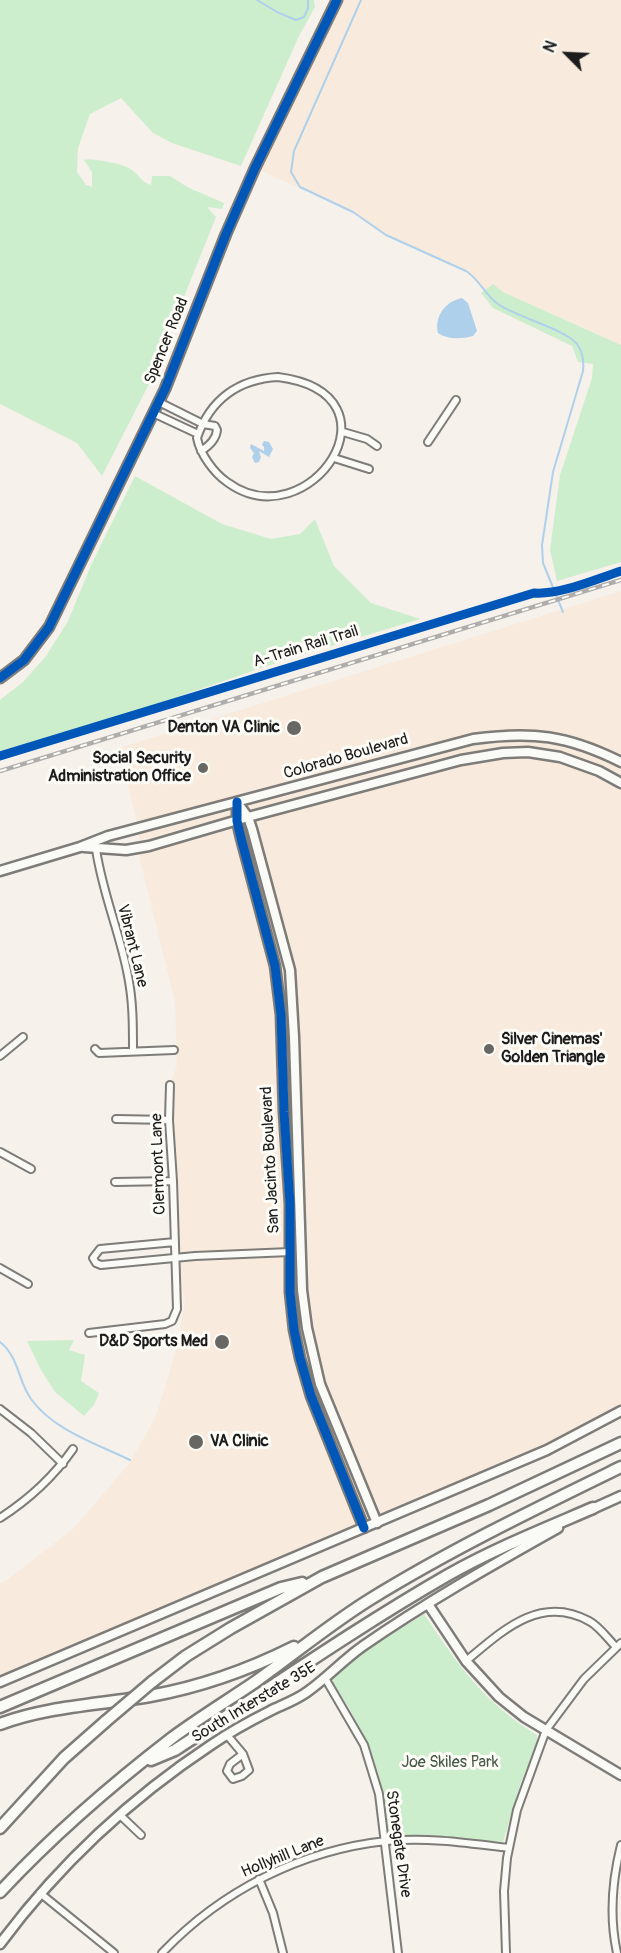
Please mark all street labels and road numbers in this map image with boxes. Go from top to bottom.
street label: Spencer Road [141,295,193,387]
street label: A-Train Rail Trail [251,622,361,672]
street label: Colorado Boulevard [281,730,411,784]
street label: Vibrant Lane [112,903,152,989]
street label: San Jacinto Boulevard [258,1086,284,1234]
street label: Clermont Lane [148,1113,170,1215]
street label: South Interstate 35E [189,1658,319,1748]
street label: Stonegate Drive [381,1789,415,1899]
street label: Hollyhill Lane [239,1832,327,1882]

